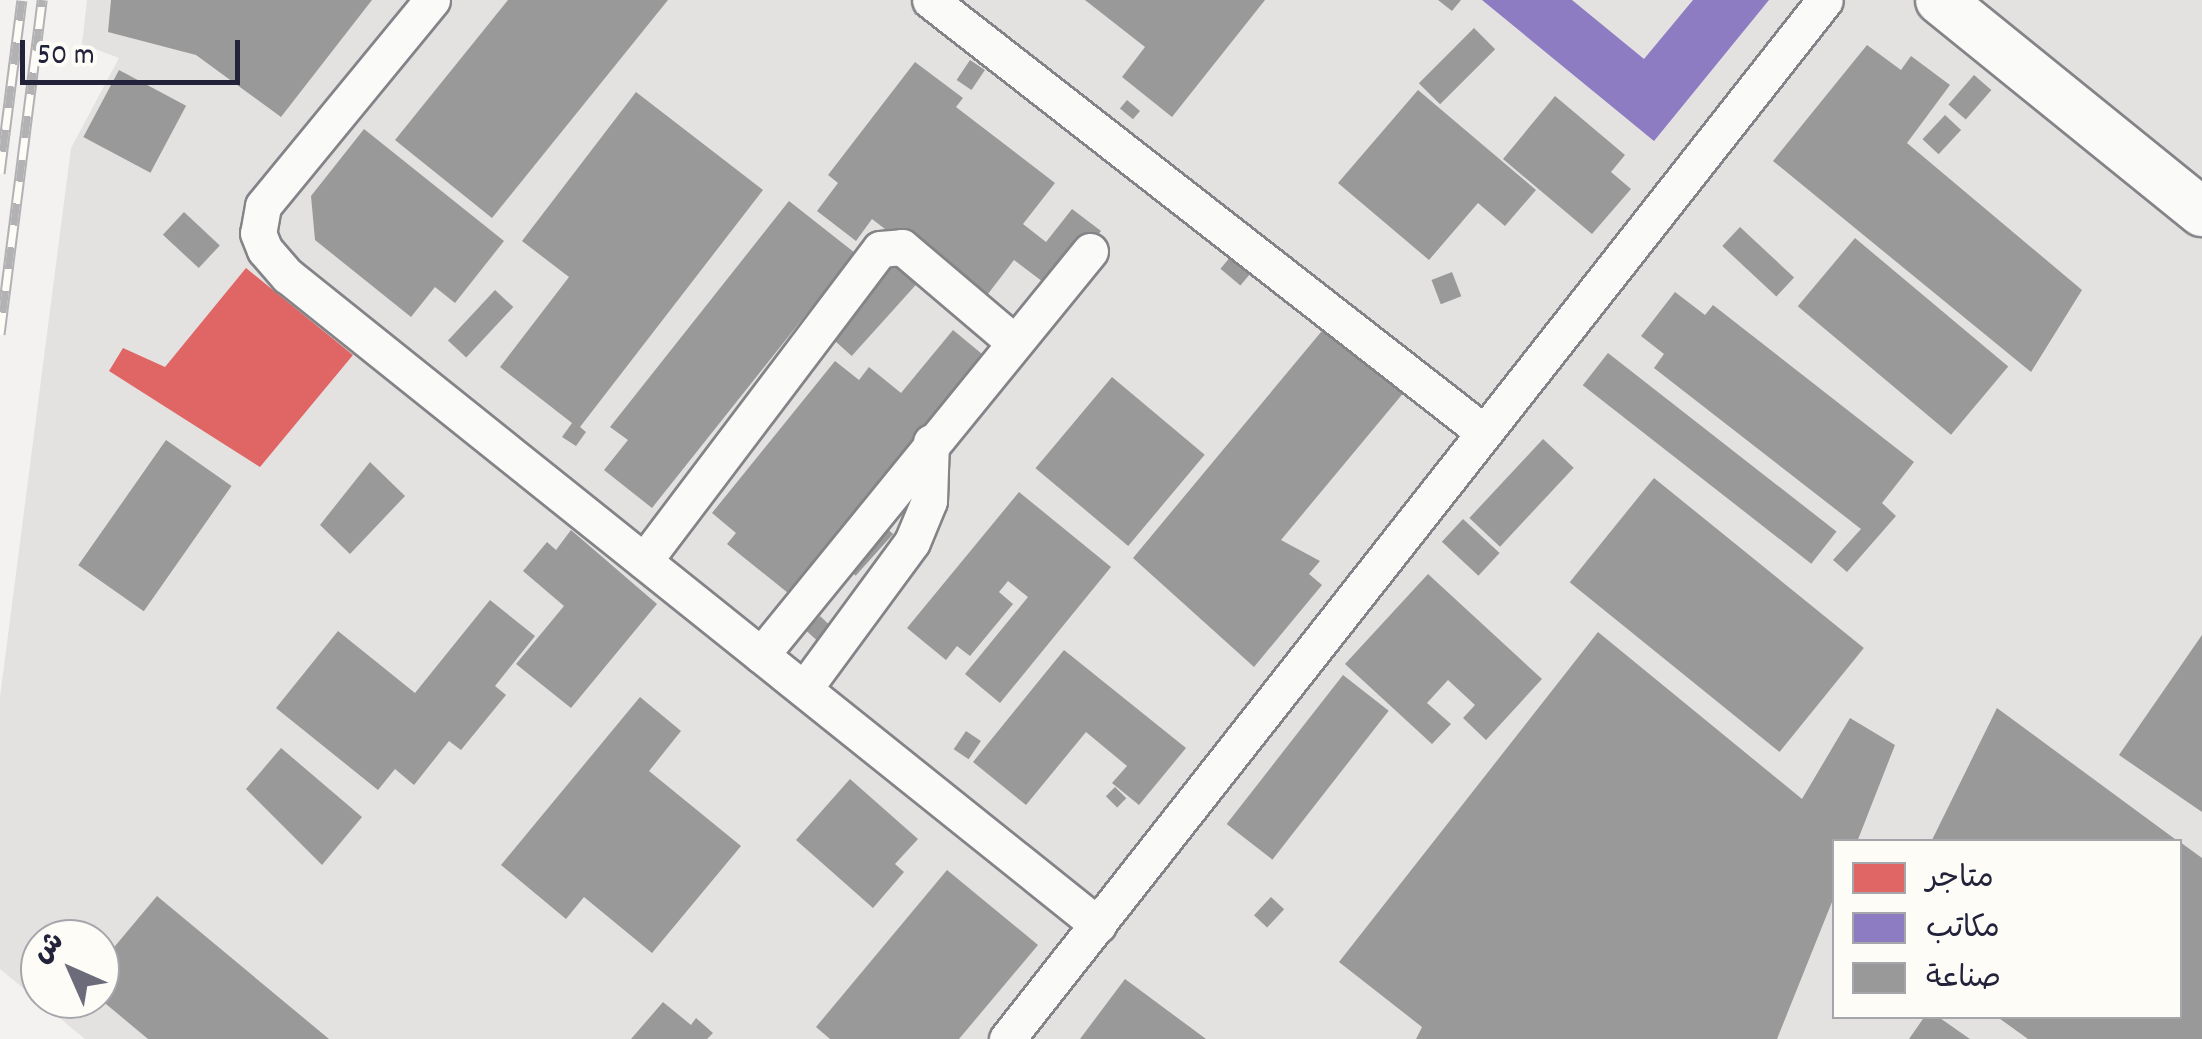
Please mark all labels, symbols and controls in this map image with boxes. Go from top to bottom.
scale bar [25,20,245,82]
text: 50 m [37,36,95,79]
legend [1832,839,2182,1019]
text: متاجر [1926,859,1994,902]
text: مكاتب [1926,909,2000,952]
north arrow [20,919,120,1019]
text: ش [25,924,75,974]
text: صناعة [1926,959,2001,1002]

